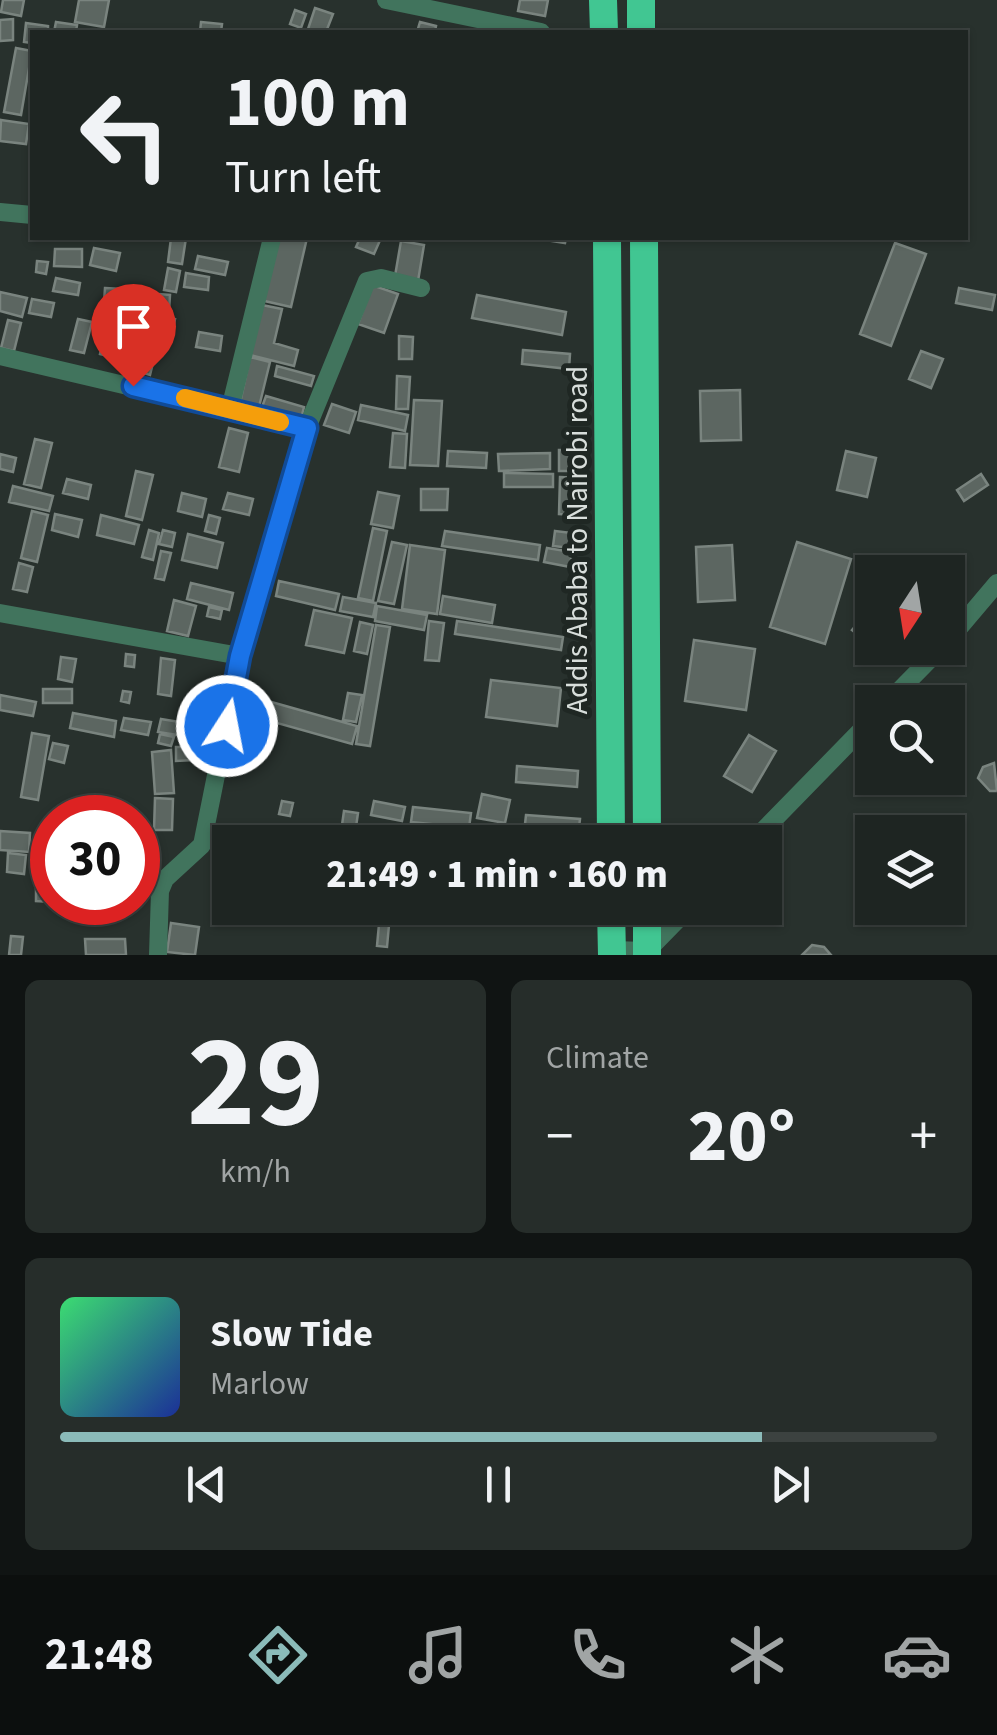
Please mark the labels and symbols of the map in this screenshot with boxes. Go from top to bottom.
pin [91,284,176,387]
street label: Addis Ababa to Nairobi road [556,366,599,714]
north arrow [855,555,965,665]
position arrow [175,674,279,778]
speed limit sign: 30 [30,795,160,925]

